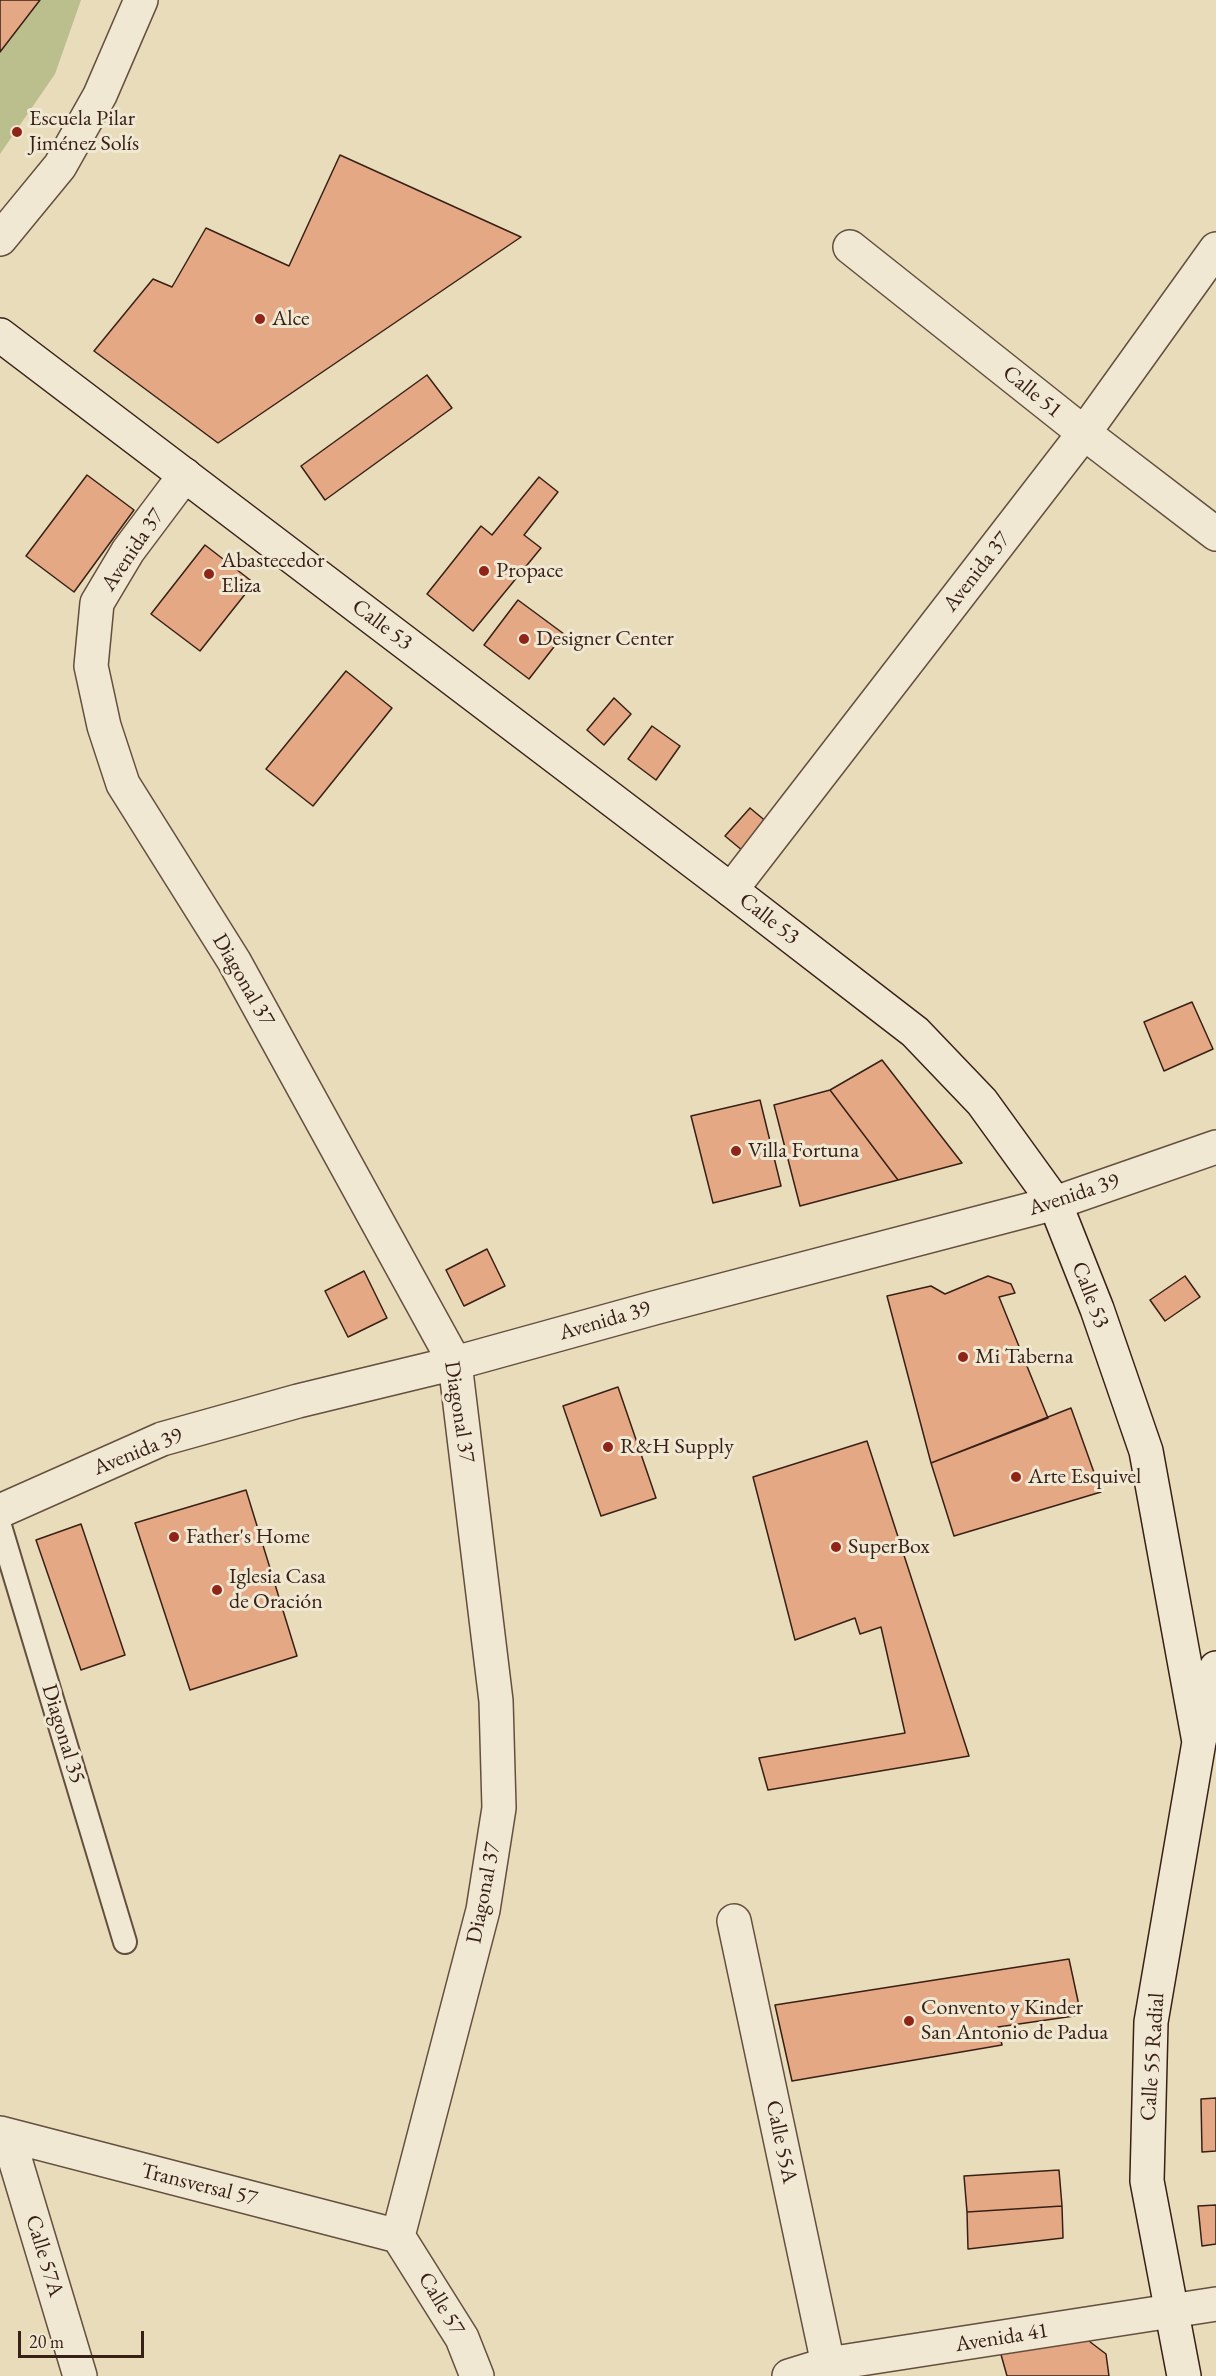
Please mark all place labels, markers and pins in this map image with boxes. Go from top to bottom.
place label: Escuela Pilar Jiménez Solís [29,106,139,158]
marker: Escuela Pilar Jiménez Solís [10,125,24,139]
place label: Alce [272,306,310,332]
marker: Alce [253,312,267,326]
place label: Abastecedor Eliza [221,548,325,600]
place label: Propace [496,558,563,584]
marker: Propace [477,564,491,578]
marker: Abastecedor Eliza [202,567,216,581]
place label: Designer Center [536,626,674,652]
marker: Designer Center [517,632,531,646]
place label: Villa Fortuna [748,1138,859,1164]
marker: Villa Fortuna [729,1144,743,1158]
place label: Mi Taberna [975,1344,1073,1370]
marker: Mi Taberna [956,1350,970,1364]
place label: R&H Supply [620,1434,734,1460]
marker: R&H Supply [601,1440,615,1454]
place label: Arte Esquivel [1028,1464,1141,1490]
marker: Arte Esquivel [1009,1470,1023,1484]
place label: Father's Home [186,1524,310,1550]
marker: Father's Home [167,1530,181,1544]
place label: SuperBox [848,1534,930,1560]
marker: SuperBox [829,1540,843,1554]
place label: Iglesia Casa de Oración [229,1564,326,1616]
marker: Iglesia Casa de Oración [210,1583,224,1597]
place label: Convento y Kinder San Antonio de Padua [921,1995,1108,2047]
marker: Convento y Kinder San Antonio de Padua [902,2014,916,2028]

